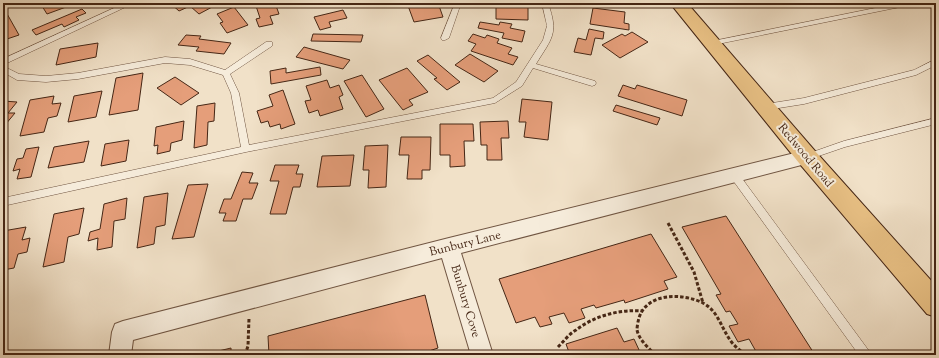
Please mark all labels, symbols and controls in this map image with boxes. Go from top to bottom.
street label: Redwood Road [773,120,838,192]
street label: Bunbury Lane [428,226,503,262]
street label: Bunbury Cove [445,263,485,340]

